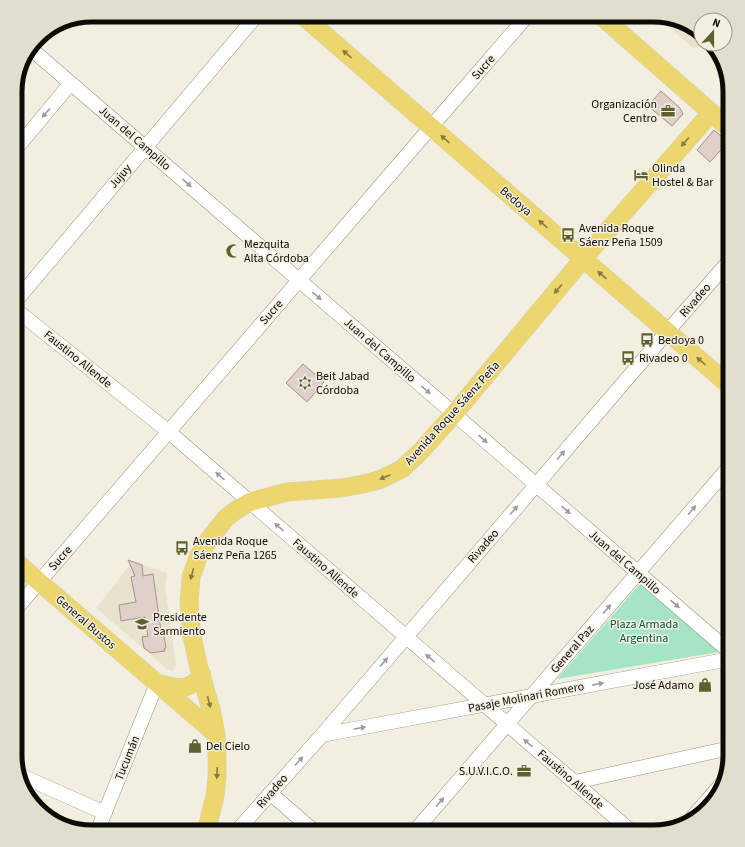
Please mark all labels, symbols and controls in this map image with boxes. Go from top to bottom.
north arrow [693,12,733,52]
text: N [710,15,723,31]
one-way arrow [342,50,352,59]
street label: Sucre [468,51,499,84]
place label: Organización Centro [591,96,657,127]
street label: Juan del Campillo [95,102,174,174]
office icon: Organización Centro [660,103,676,119]
one-way arrow [41,108,50,118]
one-way arrow [440,135,450,144]
one-way arrow [680,137,690,147]
street label: Jujuy [105,160,136,192]
place label: Olinda Hostel & Bar [652,160,714,191]
hotel icon: Olinda Hostel & Bar [633,167,649,183]
one-way arrow [182,179,192,188]
street label: Bedoya [496,183,535,220]
one-way arrow [538,220,549,229]
place label: Avenida Roque Sáenz Peña 1509 [579,220,663,251]
bus stop icon: Avenida Roque Sáenz Peña 1509 [560,227,576,243]
place label: Mezquita Alta Córdoba [244,236,309,267]
mosque icon: Mezquita Alta Córdoba [225,243,241,259]
one-way arrow [597,271,608,280]
street label: Rivadeo [676,280,715,321]
one-way arrow [554,284,563,294]
one-way arrow [312,291,323,300]
street label: Sucre [256,296,287,329]
street label: Juan del Campillo [340,314,419,386]
street label: Faustino Allende [40,327,115,392]
bus stop icon: Bedoya 0 [639,332,655,348]
place label: Bedoya 0 [658,332,704,349]
bus stop icon: Rivadeo 0 [620,350,636,366]
place label: Rivadeo 0 [639,350,688,367]
one-way arrow [695,356,706,365]
street label: Avenida Roque Sáenz Peña [401,358,504,469]
place label: Beit Jabad Córdoba [316,368,369,399]
synagogue icon: Beit Jabad Córdoba [297,375,313,391]
one-way arrow [422,385,431,394]
one-way arrow [478,435,489,444]
one-way arrow [557,450,566,460]
one-way arrow [215,472,225,481]
one-way arrow [378,475,390,481]
one-way arrow [510,505,519,516]
one-way arrow [687,505,696,516]
one-way arrow [560,506,571,515]
one-way arrow [273,522,284,531]
street label: Rivadeo [464,526,503,567]
street label: Juan del Campillo [585,526,664,598]
place label: Avenida Roque Sáenz Peña 1265 [193,533,277,564]
street label: Faustino Allende [289,535,363,602]
bus stop icon: Avenida Roque Sáenz Peña 1265 [174,540,190,556]
street label: Sucre [45,542,76,575]
one-way arrow [189,568,195,581]
street label: General Bustos [52,591,120,653]
one-way arrow [669,600,680,609]
one-way arrow [602,604,611,613]
place label: Presidente Sarmiento [153,609,207,640]
school or university icon: Presidente Sarmiento [134,616,150,632]
park label: Plaza Armada Argentina [610,616,678,647]
street label: General Paz [547,622,598,677]
one-way arrow [425,653,435,662]
one-way arrow [379,657,388,668]
place label: José Adamo [633,677,694,694]
shop icon: José Adamo [697,677,713,693]
street label: Pasaje Molinari Romero [467,678,586,717]
one-way arrow [592,680,604,686]
one-way arrow [206,696,212,708]
one-way arrow [354,725,366,731]
street label: Tucumán [111,733,144,783]
shop icon: Del Cielo [187,738,203,754]
place label: Del Cielo [206,738,250,755]
one-way arrow [523,738,534,747]
street label: Faustino Allende [534,746,608,813]
one-way arrow [294,755,303,766]
place label: S.U.V.I.C.O. [459,763,513,780]
office icon: S.U.V.I.C.O. [516,763,532,779]
one-way arrow [213,767,220,779]
street label: Rivadeo [253,771,292,812]
one-way arrow [435,797,444,808]

